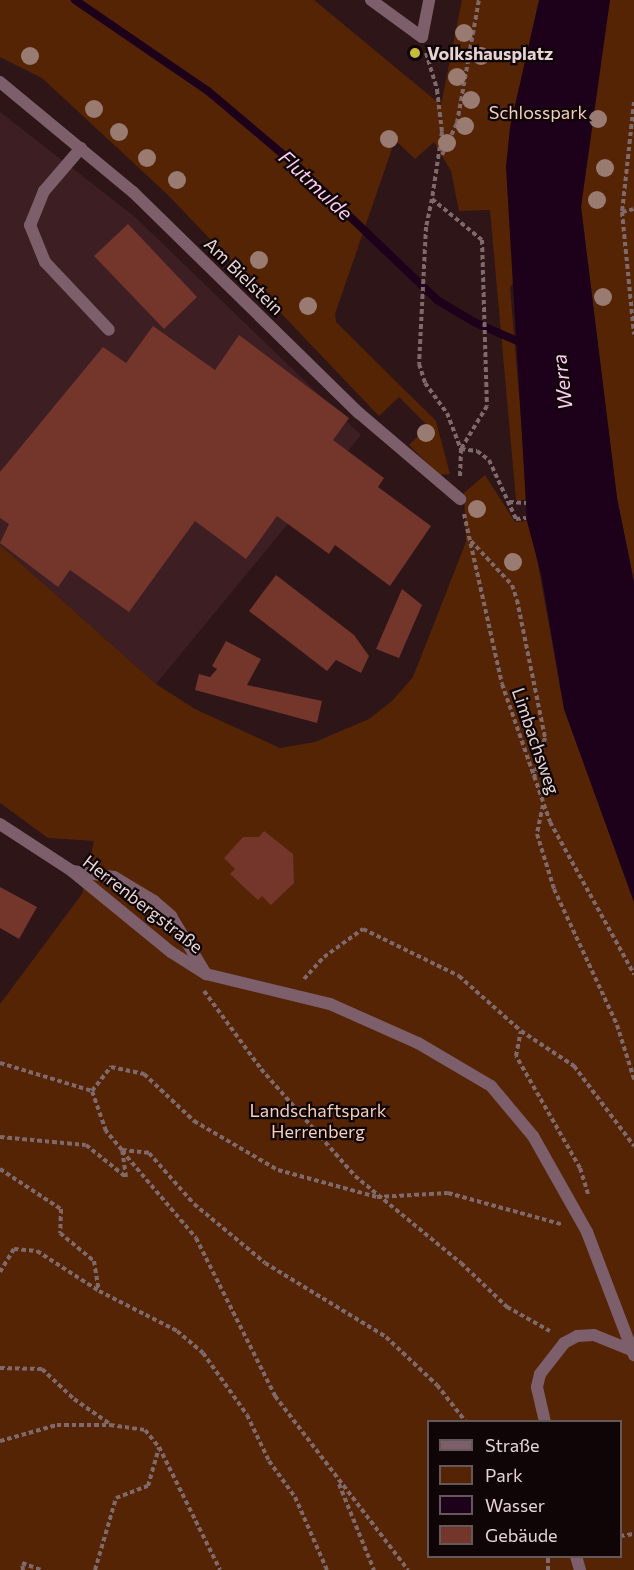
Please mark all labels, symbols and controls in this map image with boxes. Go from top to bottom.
place label: Volkshausplatz [427,42,553,64]
marker: Volkshausplatz [408,46,422,60]
park label: Schlosspark [489,101,587,123]
water label: Flutmulde [274,145,358,225]
street label: Am Bielstein [200,233,288,319]
water label: Werra [547,353,577,411]
street label: Limbachsweg [508,685,564,797]
street label: Herrenbergstraße [79,850,207,958]
park label: Landschaftspark Herrenberg [250,1100,386,1142]
legend [427,1420,622,1558]
text: Straße [485,1434,540,1456]
text: Park [485,1464,523,1486]
text: Wasser [485,1494,545,1516]
text: Gebäude [485,1524,558,1546]

